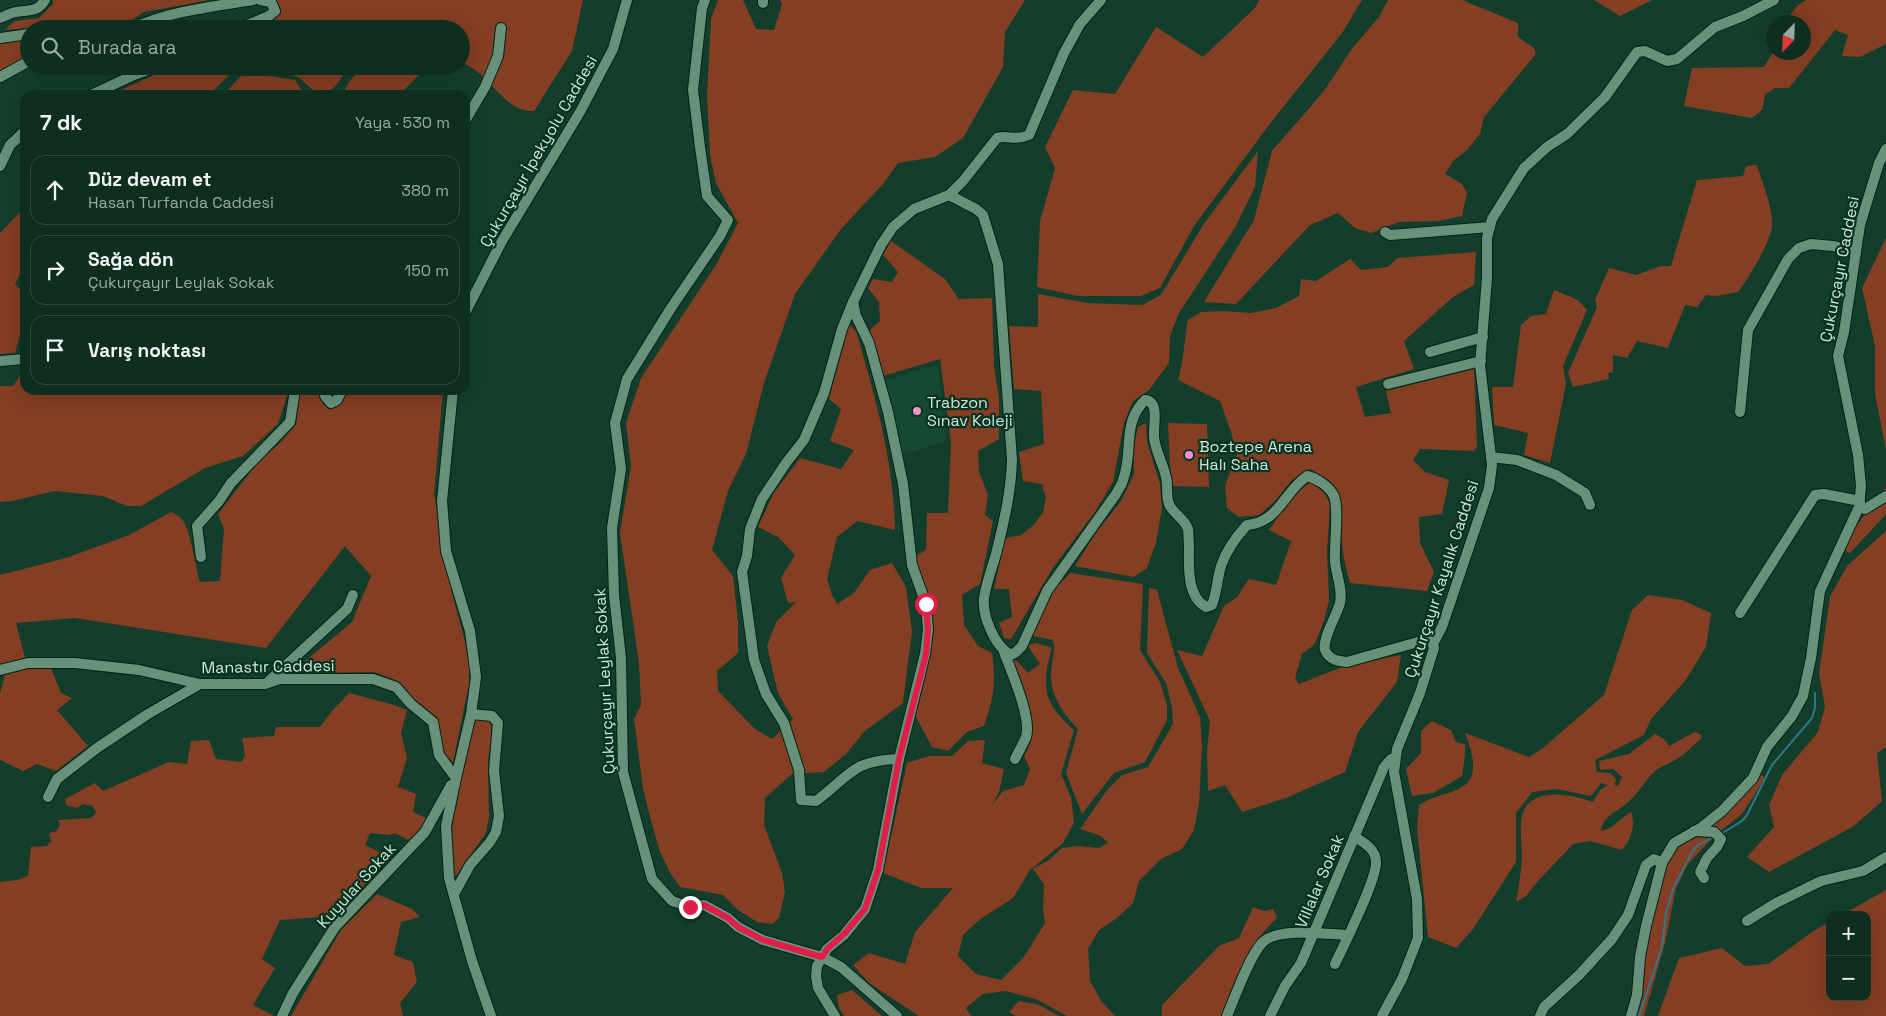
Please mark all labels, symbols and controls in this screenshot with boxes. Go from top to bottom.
north arrow [1766,15,1811,60]
search box [20,20,470,75]
icon: search [38,34,66,62]
text: Burada ara [78,35,176,60]
street label: Çukurçayır İpekyolu Caddesi [475,52,602,251]
text: 7 dk [40,109,82,136]
text: Yaya · 530 m [355,112,450,133]
text: Düz devam et [88,167,211,192]
icon: ahead [41,176,69,204]
text: 380 m [401,180,449,201]
text: Hasan Turfanda Caddesi [88,192,274,213]
street label: Çukurçayır Caddesi [1815,194,1864,344]
text: Sağa dön [88,247,174,272]
icon: right [41,256,69,284]
text: 150 m [405,260,449,281]
text: Çukurçayır Leylak Sokak [88,272,274,293]
icon: arrive [41,336,69,364]
text: Varış noktası [88,338,206,363]
place label: Trabzon Sınav Koleji [927,392,1013,431]
marker: Trabzon Sınav Koleji [911,405,923,417]
place label: Boztepe Arena Halı Saha [1199,436,1312,475]
marker: Boztepe Arena Halı Saha [1183,449,1195,461]
street label: Çukurçayır Kayalık Caddesi [1400,478,1483,681]
street label: Çukurçayır Leylak Sokak [589,587,620,775]
route start [915,593,938,616]
street label: Manastır Caddesi [201,655,335,678]
street label: Villalar Sokak [1290,831,1349,931]
street label: Kuyular Sokak [312,838,401,933]
route end [679,896,702,919]
map controls [1826,911,1871,1001]
button: + [1826,911,1871,956]
button: − [1826,956,1871,1001]

